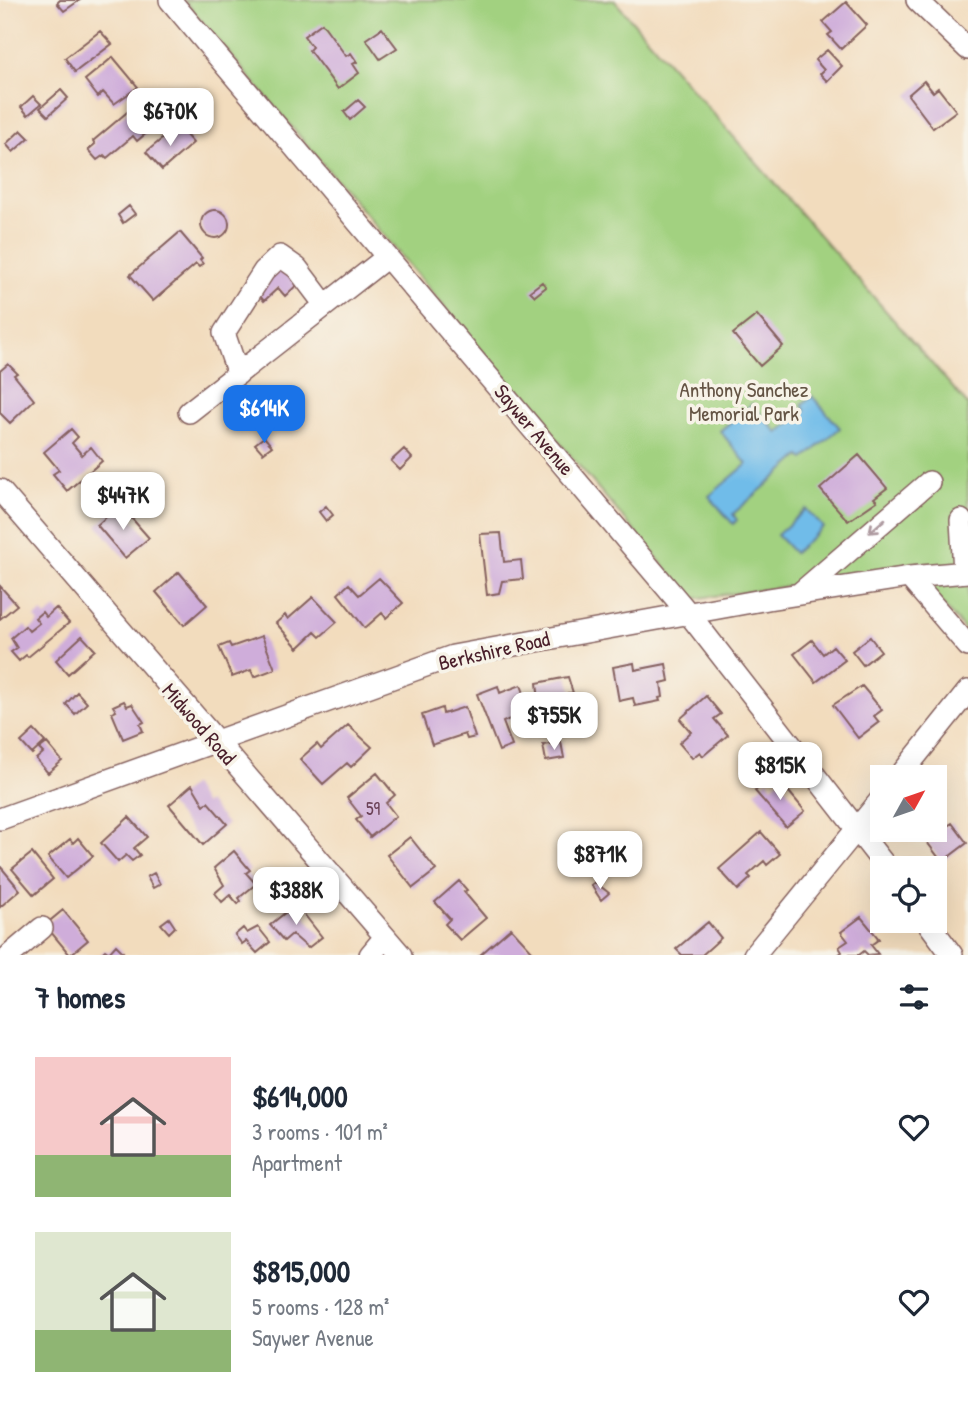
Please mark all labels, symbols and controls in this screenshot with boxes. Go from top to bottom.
pin: $670K [121,88,219,148]
text: $670K [143,95,197,126]
park label: Anthony Sanchez Memorial Park [679,375,809,428]
street label: Saywer Avenue [488,378,581,482]
pin: $614K [215,386,313,445]
text: $614K [239,392,289,423]
pin: $447K [74,472,172,532]
text: $447K [97,479,149,510]
one-way arrow [868,518,886,534]
street label: Berkshire Road [436,624,552,677]
street label: Midwood Road [156,677,243,771]
pin: $755K [505,692,603,752]
text: $755K [527,699,581,730]
pin: $815K [731,742,829,802]
text: $815K [754,749,806,780]
north arrow [870,765,947,842]
map controls [870,765,947,933]
house number: 59 [366,796,380,821]
pin: $871K [551,832,649,891]
text: $871K [573,838,627,869]
button: locate [870,856,947,933]
pin: $388K [247,867,345,927]
text: $388K [269,874,323,905]
text: 7 homes [35,977,125,1017]
icon: filters [895,978,933,1016]
text: $614,000 [252,1076,348,1116]
icon: home [91,1085,175,1169]
icon: heart [895,1108,933,1146]
text: 3 rooms · 101 m² [252,1116,388,1147]
text: Apartment [252,1147,342,1178]
text: $815,000 [252,1251,350,1291]
icon: home [91,1260,175,1344]
icon: heart [895,1283,933,1321]
text: 5 rooms · 128 m² [252,1291,389,1322]
text: Saywer Avenue [252,1322,374,1353]

